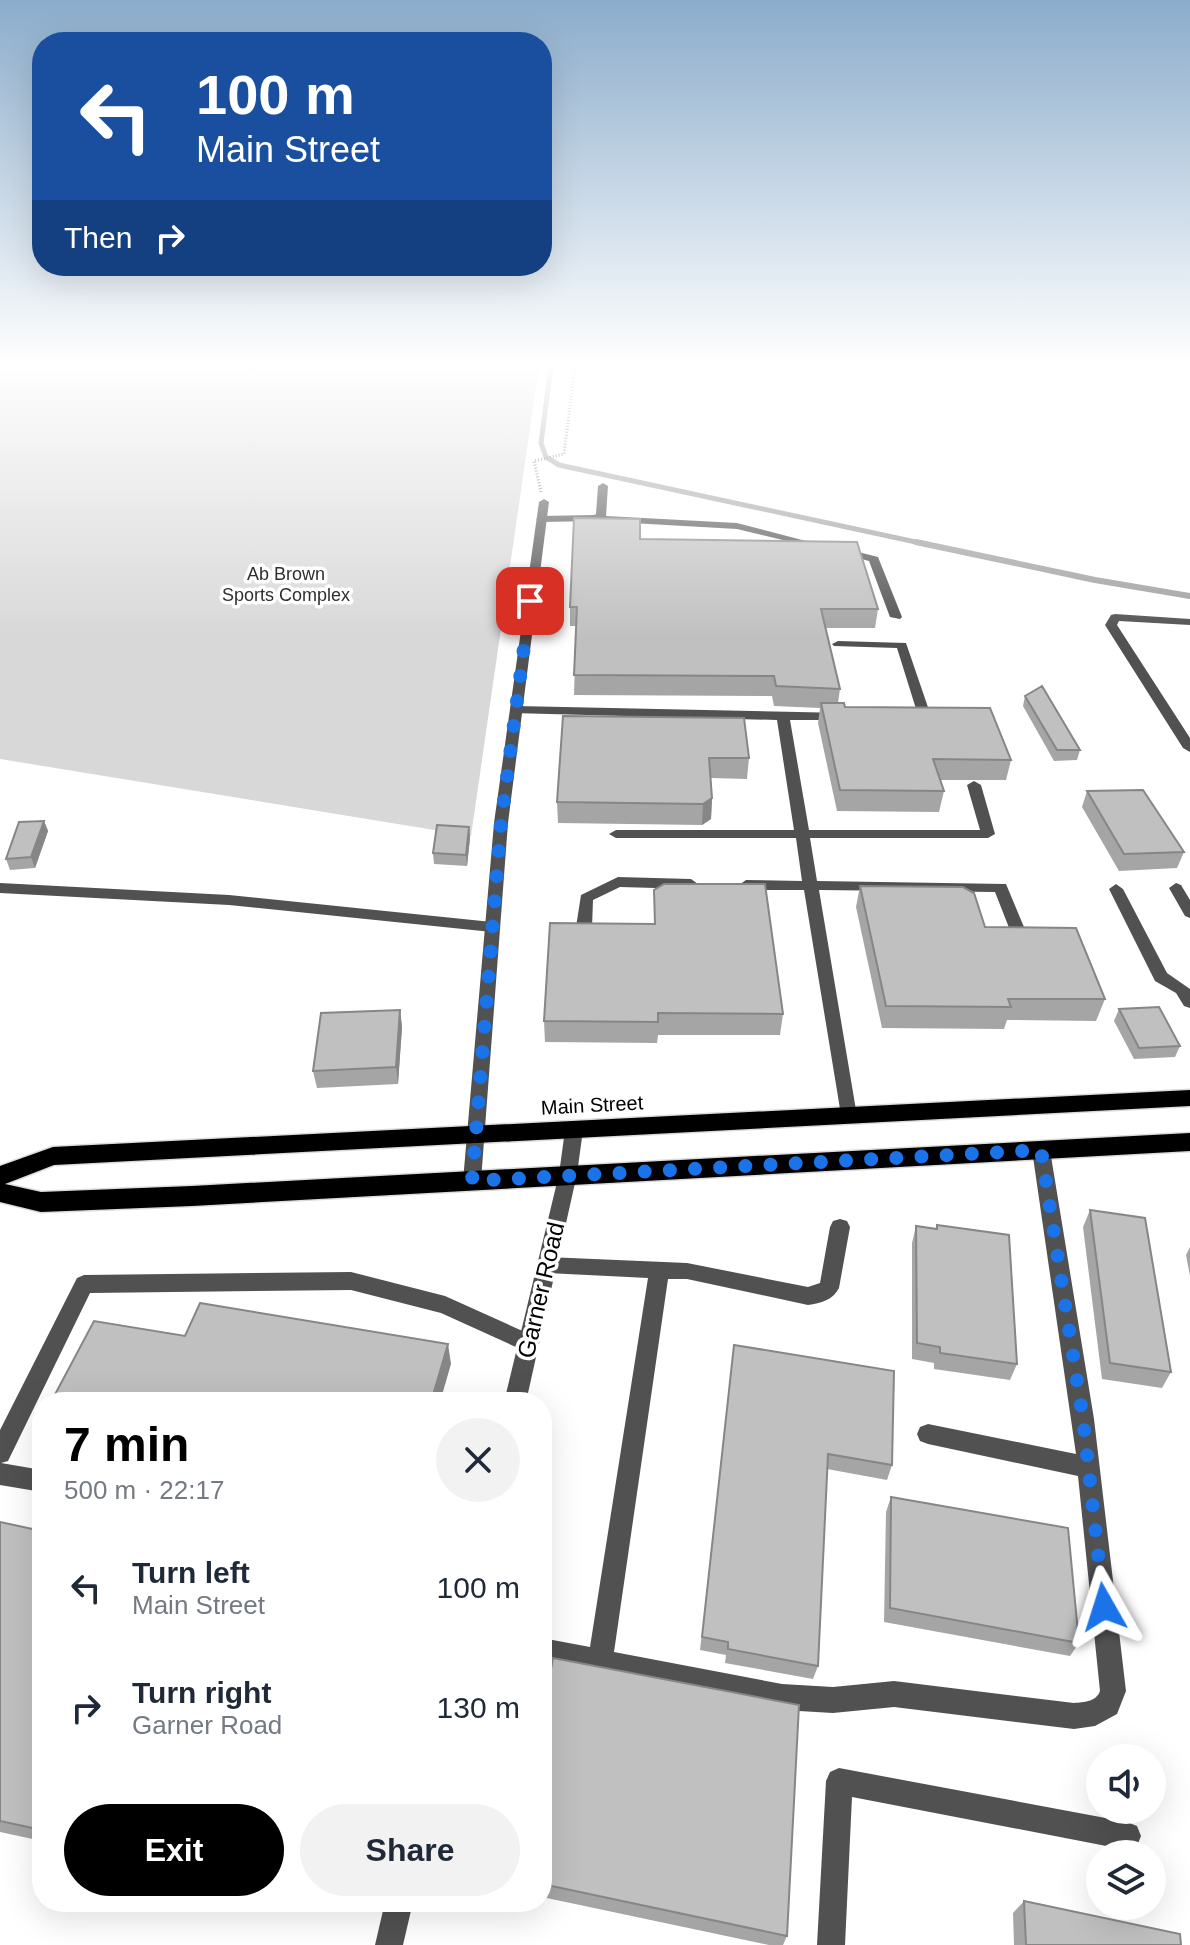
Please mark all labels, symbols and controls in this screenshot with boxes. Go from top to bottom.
text: 100 m [196,63,355,126]
icon: left [64,64,168,168]
text: Main Street [196,129,380,170]
icon: right [148,216,192,260]
text: Then [64,221,132,254]
park label: Ab Brown Sports Complex [222,564,350,605]
pin [496,567,564,635]
icon: arrive [508,579,552,623]
street label: Main Street [540,1091,644,1119]
street label: Garner Road [512,1219,569,1361]
text: 7 min [64,1418,189,1471]
button: close [436,1418,520,1502]
text: 500 m · 22:17 [64,1475,224,1505]
text: Turn left [132,1556,250,1589]
position arrow [1062,1565,1146,1649]
icon: left [64,1566,108,1610]
text: 100 m [437,1571,520,1604]
text: Main Street [132,1590,265,1620]
text: Turn right [132,1676,271,1709]
icon: right [64,1686,108,1730]
text: 130 m [437,1691,520,1724]
text: Garner Road [132,1710,282,1740]
map controls [1086,1744,1166,1920]
button: sound [1086,1744,1166,1824]
button: Exit [64,1804,284,1896]
button: Share [300,1804,520,1896]
button: layers [1086,1840,1166,1920]

